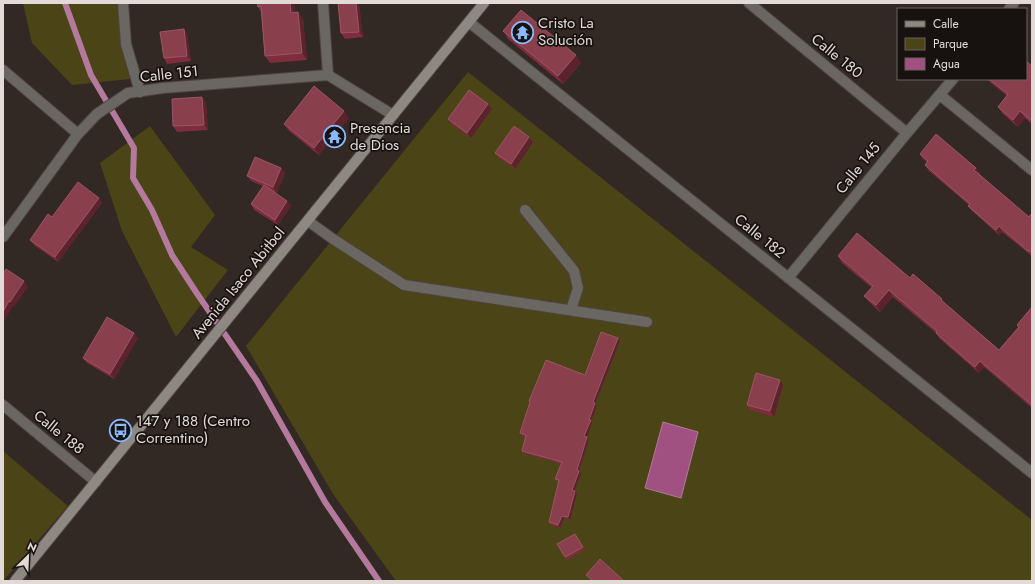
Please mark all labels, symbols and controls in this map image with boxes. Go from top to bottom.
legend [897,8,1027,80]
place label: Cristo La Solución [538,12,594,51]
text: Calle [933,15,959,33]
temple icon: Cristo La Solución [510,19,536,45]
street label: Calle 180 [807,28,867,84]
text: Parque [933,35,968,53]
text: Agua [933,55,960,73]
street label: Calle 151 [139,60,199,88]
place label: Presencia de Dios [350,117,411,156]
temple icon: Presencia de Dios [322,124,348,150]
street label: Calle 145 [830,138,886,198]
street label: Calle 182 [730,209,790,263]
street label: Avenida Isaco Abitbol [186,222,290,344]
street label: Calle 188 [29,405,89,459]
place label: 147 y 188 (Centro Correntino) [136,410,250,449]
bus stop icon: 147 y 188 (Centro Correntino) [108,417,134,443]
north arrow [8,536,48,576]
text: N [25,538,39,556]

